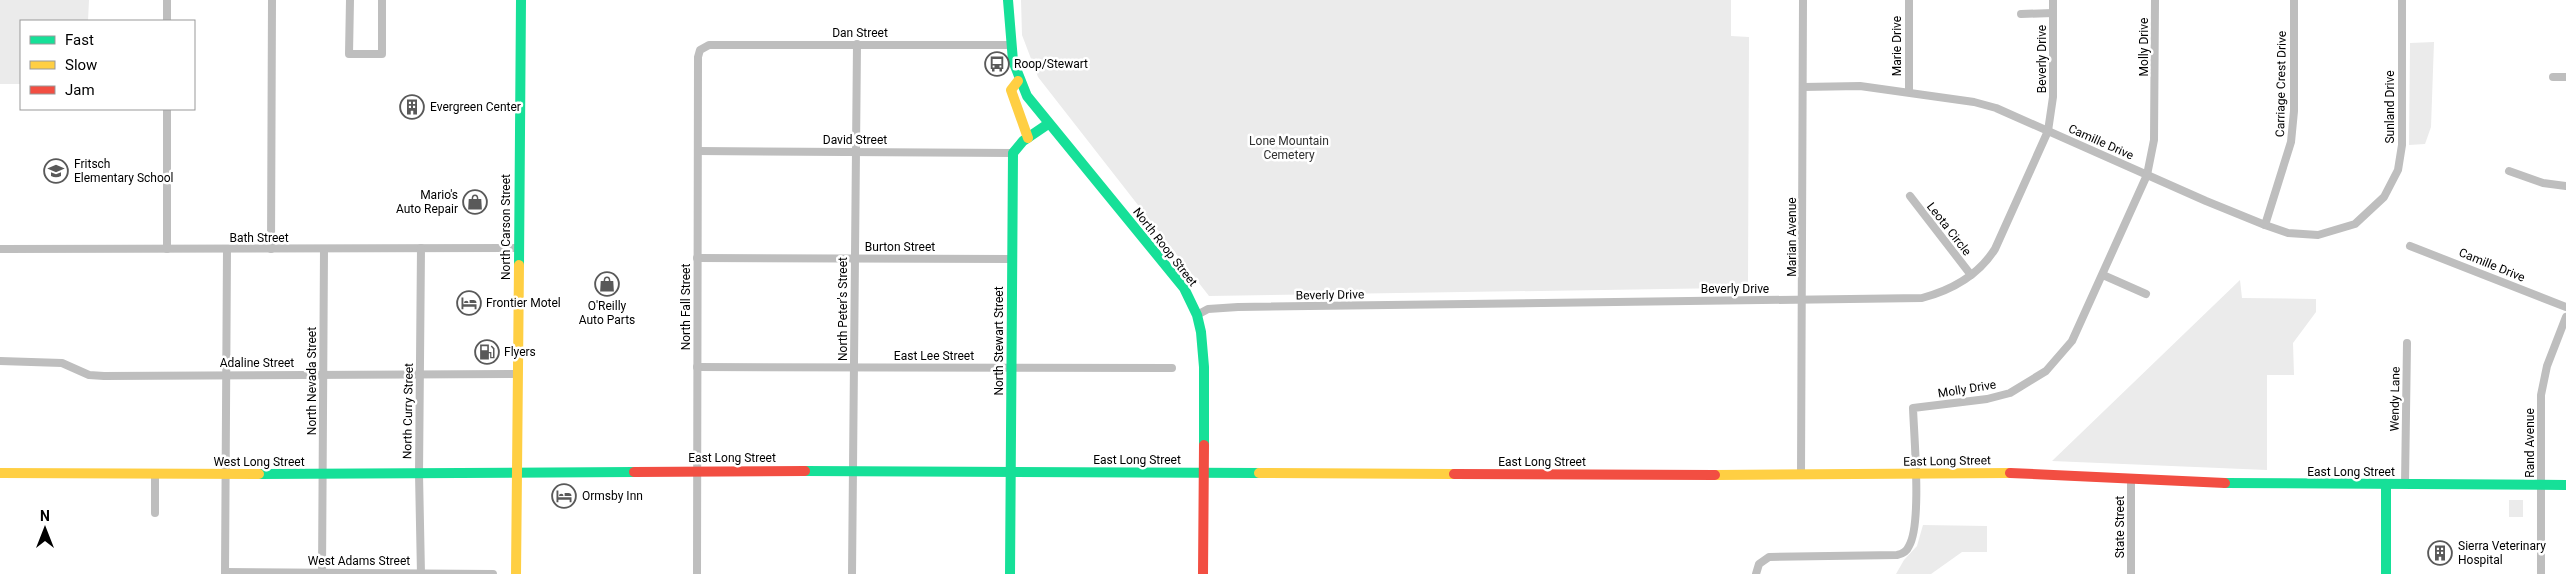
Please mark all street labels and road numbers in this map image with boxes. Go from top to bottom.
street label: Marie Drive [1890,16,1904,76]
street label: Molly Drive [2137,18,2151,76]
street label: Beverly Drive [2035,25,2049,93]
street label: Dan Street [832,26,888,40]
street label: Carriage Crest Drive [2273,31,2289,137]
street label: Sunland Drive [2383,70,2397,144]
street label: Camille Drive [2066,121,2136,163]
street label: David Street [823,133,887,147]
street label: North Carson Street [499,174,513,280]
street label: Marian Avenue [1785,197,1799,277]
street label: Leota Circle [1924,200,1974,258]
street label: North Roop Street [1130,205,1200,289]
street label: Bath Street [229,231,289,245]
street label: Burton Street [865,240,935,254]
street label: Camille Drive [2457,245,2527,285]
street label: North Peter's Street [836,257,850,361]
street label: North Fall Street [679,264,693,350]
street label: Beverly Drive [1701,282,1769,296]
street label: North Stewart Street [992,286,1006,396]
street label: Beverly Drive [1296,287,1364,303]
street label: North Nevada Street [305,327,319,435]
street label: East Lee Street [894,349,974,363]
street label: Adaline Street [220,356,294,370]
street label: North Curry Street [400,363,416,459]
street label: Wendy Lane [2387,366,2403,432]
street label: Molly Drive [1937,377,1997,401]
street label: Rand Avenue [2523,408,2537,478]
street label: East Long Street [688,451,776,465]
street label: East Long Street [1093,453,1181,467]
street label: East Long Street [1903,453,1991,469]
street label: West Long Street [213,455,305,469]
street label: East Long Street [1498,455,1586,469]
street label: East Long Street [2307,465,2395,479]
street label: State Street [2113,496,2127,558]
street label: West Adams Street [308,554,410,568]

